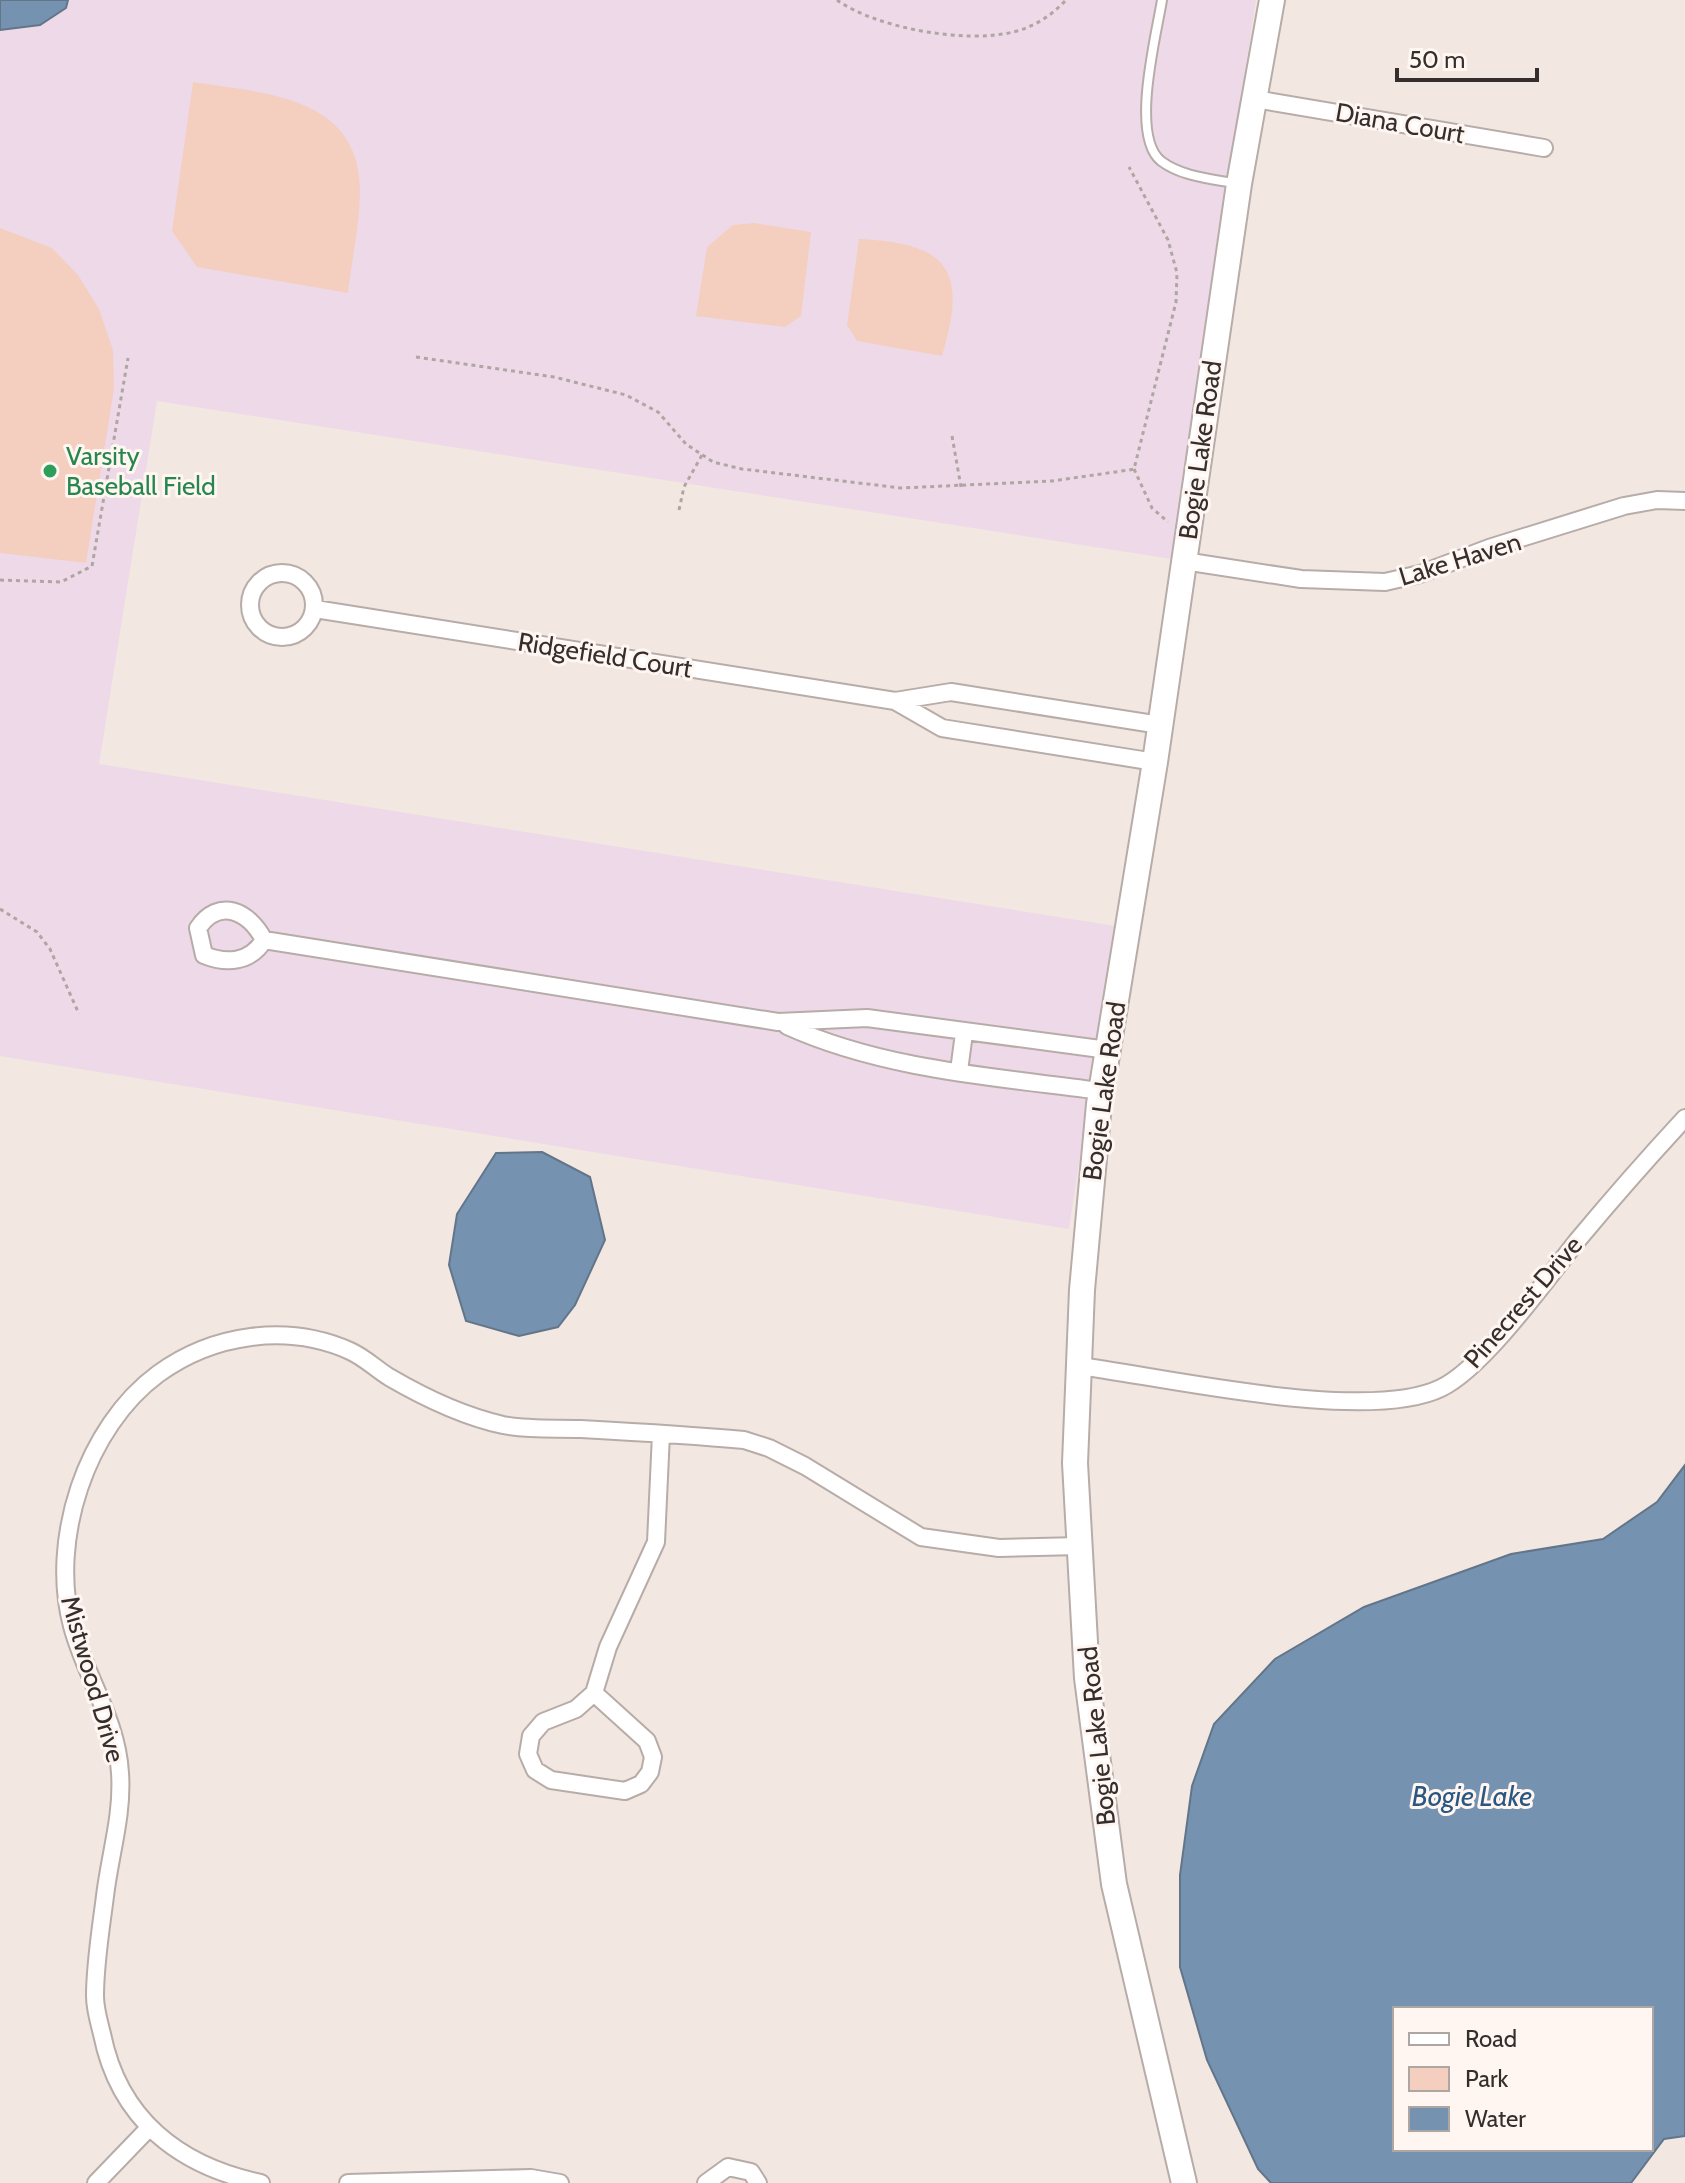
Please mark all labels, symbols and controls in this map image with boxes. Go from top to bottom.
scale bar [1397,32,1537,82]
text: 50 m [1409,45,1465,74]
street label: Diana Court [1333,96,1467,150]
street label: Bogie Lake Road [1172,359,1228,541]
place label: Varsity Baseball Field [66,440,216,502]
marker: Varsity Baseball Field [41,462,59,480]
street label: Lake Haven [1395,525,1525,593]
street label: Ridgefield Court [516,625,695,685]
street label: Bogie Lake Road [1076,1000,1132,1182]
street label: Pinecrest Drive [1457,1229,1589,1375]
street label: Mistwood Drive [54,1592,132,1766]
street label: Bogie Lake Road [1072,1645,1122,1827]
water label: Bogie Lake [1412,1779,1532,1813]
legend [1393,2007,1653,2151]
text: Road [1465,2024,1517,2053]
text: Park [1465,2064,1508,2093]
text: Water [1465,2104,1526,2133]

